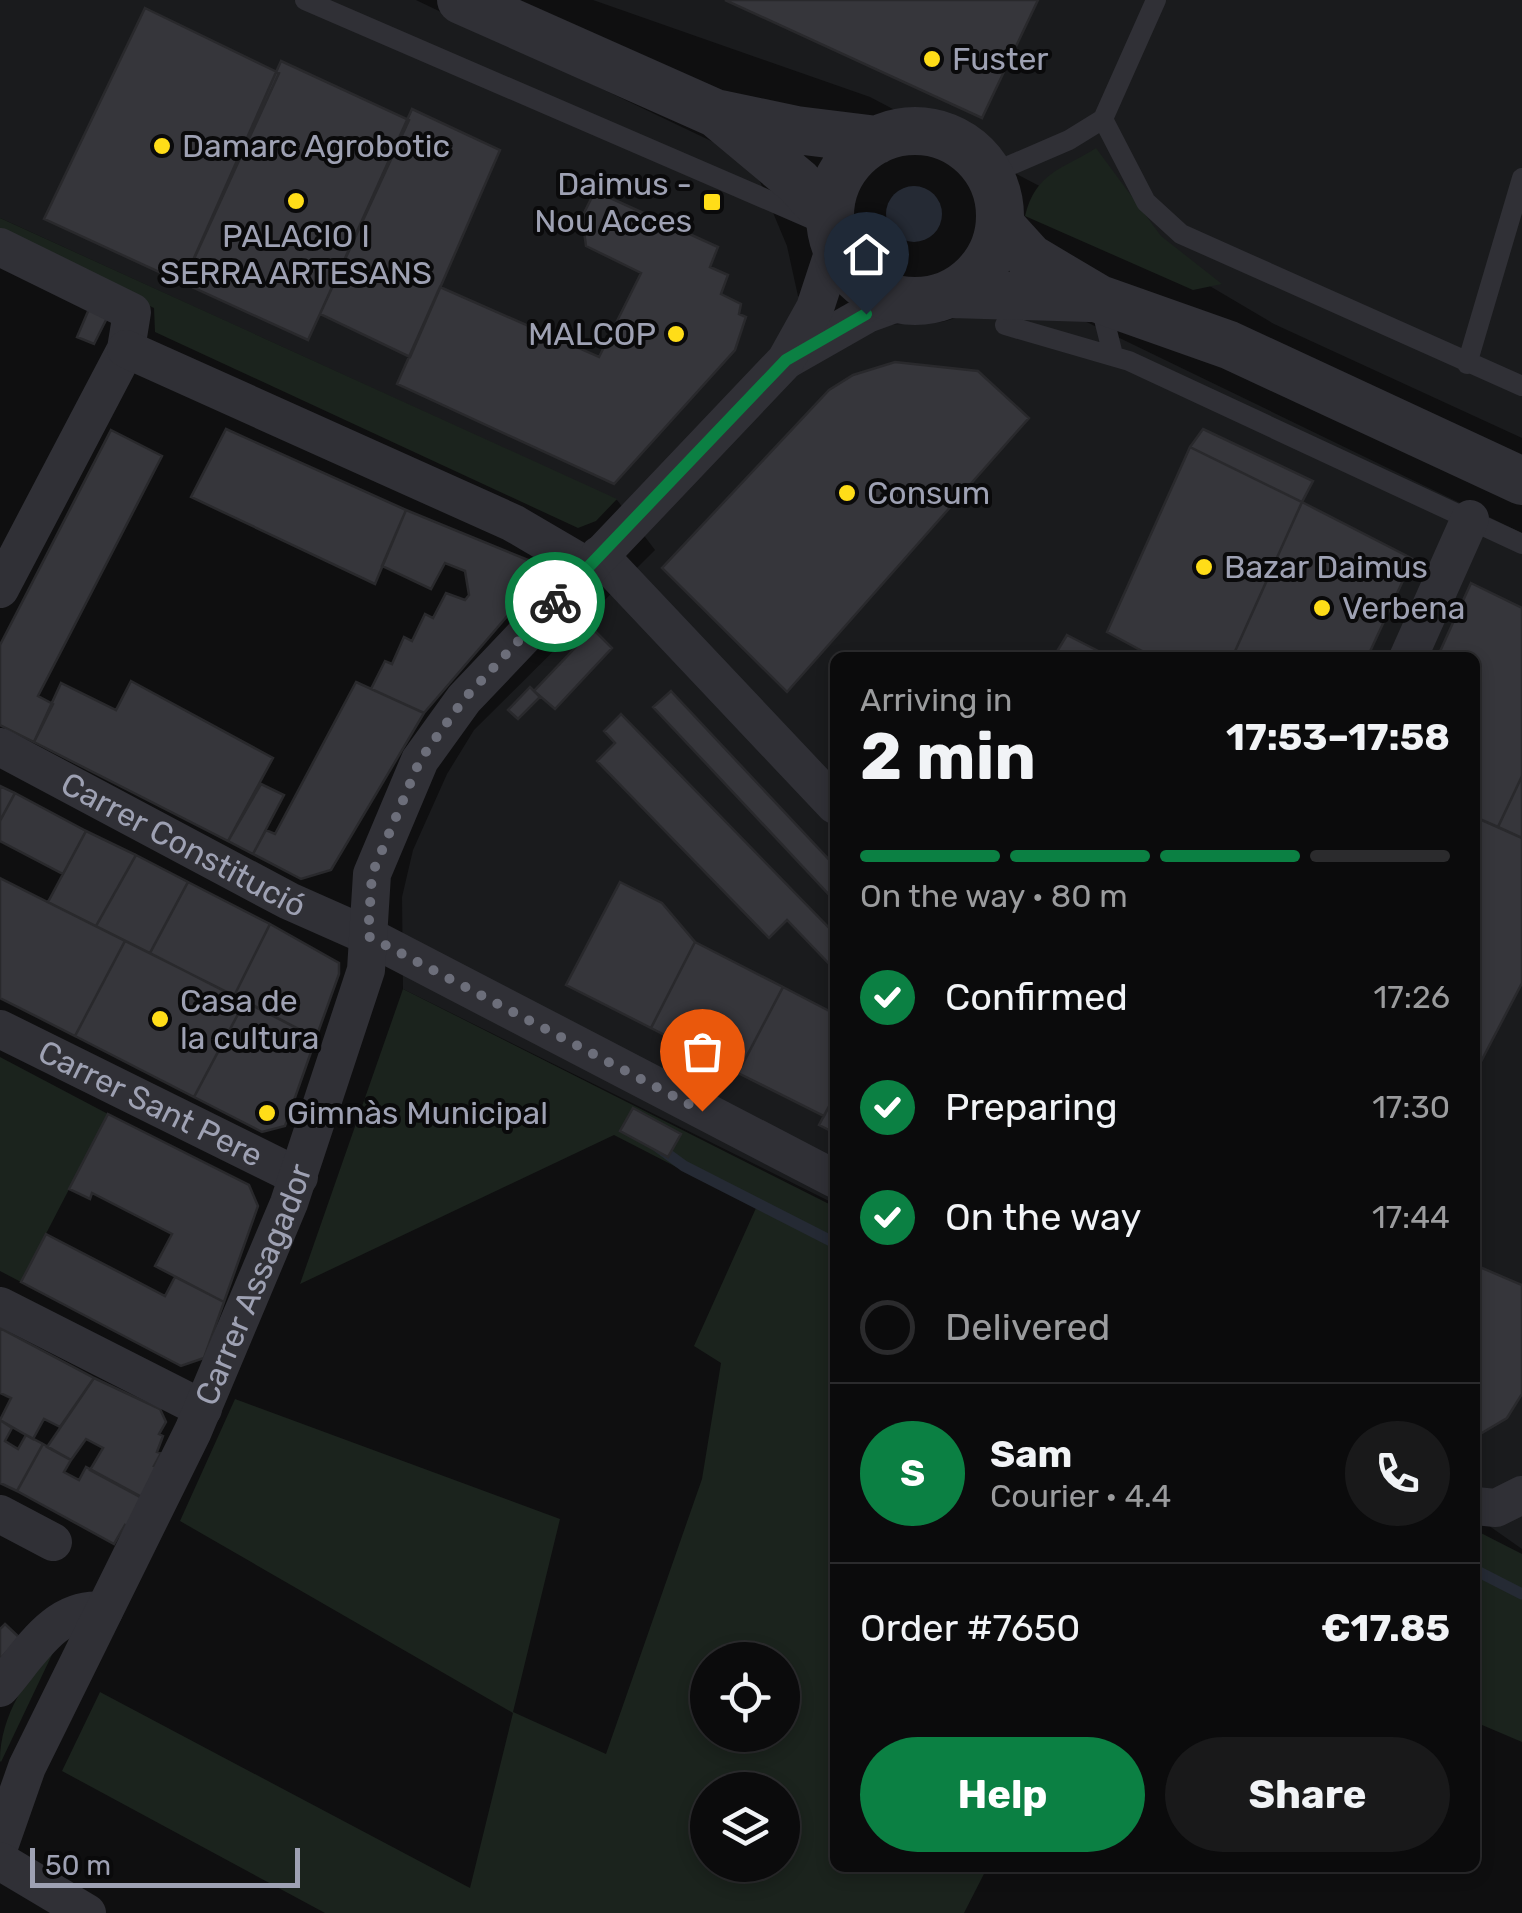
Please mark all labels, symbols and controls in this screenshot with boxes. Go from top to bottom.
place label: Fuster [952,40,1049,78]
marker: Fuster [921,48,943,70]
place label: Damarc Agrobotic [182,127,450,165]
marker: Damarc Agrobotic [151,135,173,157]
place label: Daimus - Nou Acces [534,165,692,240]
marker: PALACIO I SERRA ARTESANS [285,190,307,212]
marker: Daimus - Nou Acces [701,191,723,213]
pin [824,212,909,315]
place label: PALACIO I SERRA ARTESANS [160,217,432,292]
icon: home [839,227,894,282]
place label: MALCOP [528,315,656,353]
marker: MALCOP [665,323,687,345]
place label: Consum [867,474,990,512]
marker: Consum [836,482,858,504]
place label: Bazar Daimus [1224,548,1428,586]
courier [505,552,605,652]
marker: Bazar Daimus [1193,556,1215,578]
icon: bike [528,575,583,630]
place label: Verbena [1342,589,1465,627]
marker: Verbena [1311,597,1333,619]
text: Arriving in [860,681,1012,719]
text: 17:53–17:58 [1226,714,1450,760]
text: 2 min [860,718,1036,795]
street label: Carrer Constitució [55,764,312,925]
text: On the way · 80 m [860,877,1128,915]
icon: check [860,970,915,1025]
text: Confirmed [945,974,1128,1020]
text: 17:26 [1374,978,1450,1016]
place label: Casa de la cultura [180,982,319,1057]
marker: Casa de la cultura [149,1008,171,1030]
pin [660,1009,745,1112]
icon: bag [675,1024,730,1079]
street label: Carrer Sant Pere [32,1032,269,1175]
icon: check [860,1080,915,1135]
text: Preparing [945,1084,1118,1130]
text: 17:30 [1372,1088,1450,1126]
place label: Gimnàs Municipal [287,1094,548,1132]
marker: Gimnàs Municipal [256,1102,278,1124]
street label: Carrer Assagador [187,1159,320,1411]
icon: check [860,1190,915,1245]
text: On the way [945,1194,1141,1240]
text: 17:44 [1372,1198,1450,1236]
text: Delivered [945,1304,1110,1350]
button: phone [1345,1421,1450,1526]
text: Sam [990,1431,1072,1477]
text: S [900,1450,925,1496]
text: Courier · 4.4 [990,1477,1171,1515]
text: Order #7650 [860,1605,1080,1651]
text: €17.85 [1321,1605,1450,1651]
map controls [690,1642,800,1882]
button: locate [690,1642,800,1752]
button: Help [860,1737,1145,1852]
button: Share [1165,1737,1450,1852]
button: layers [690,1772,800,1882]
scale bar [30,1843,300,1888]
text: 50 m [45,1849,111,1882]

